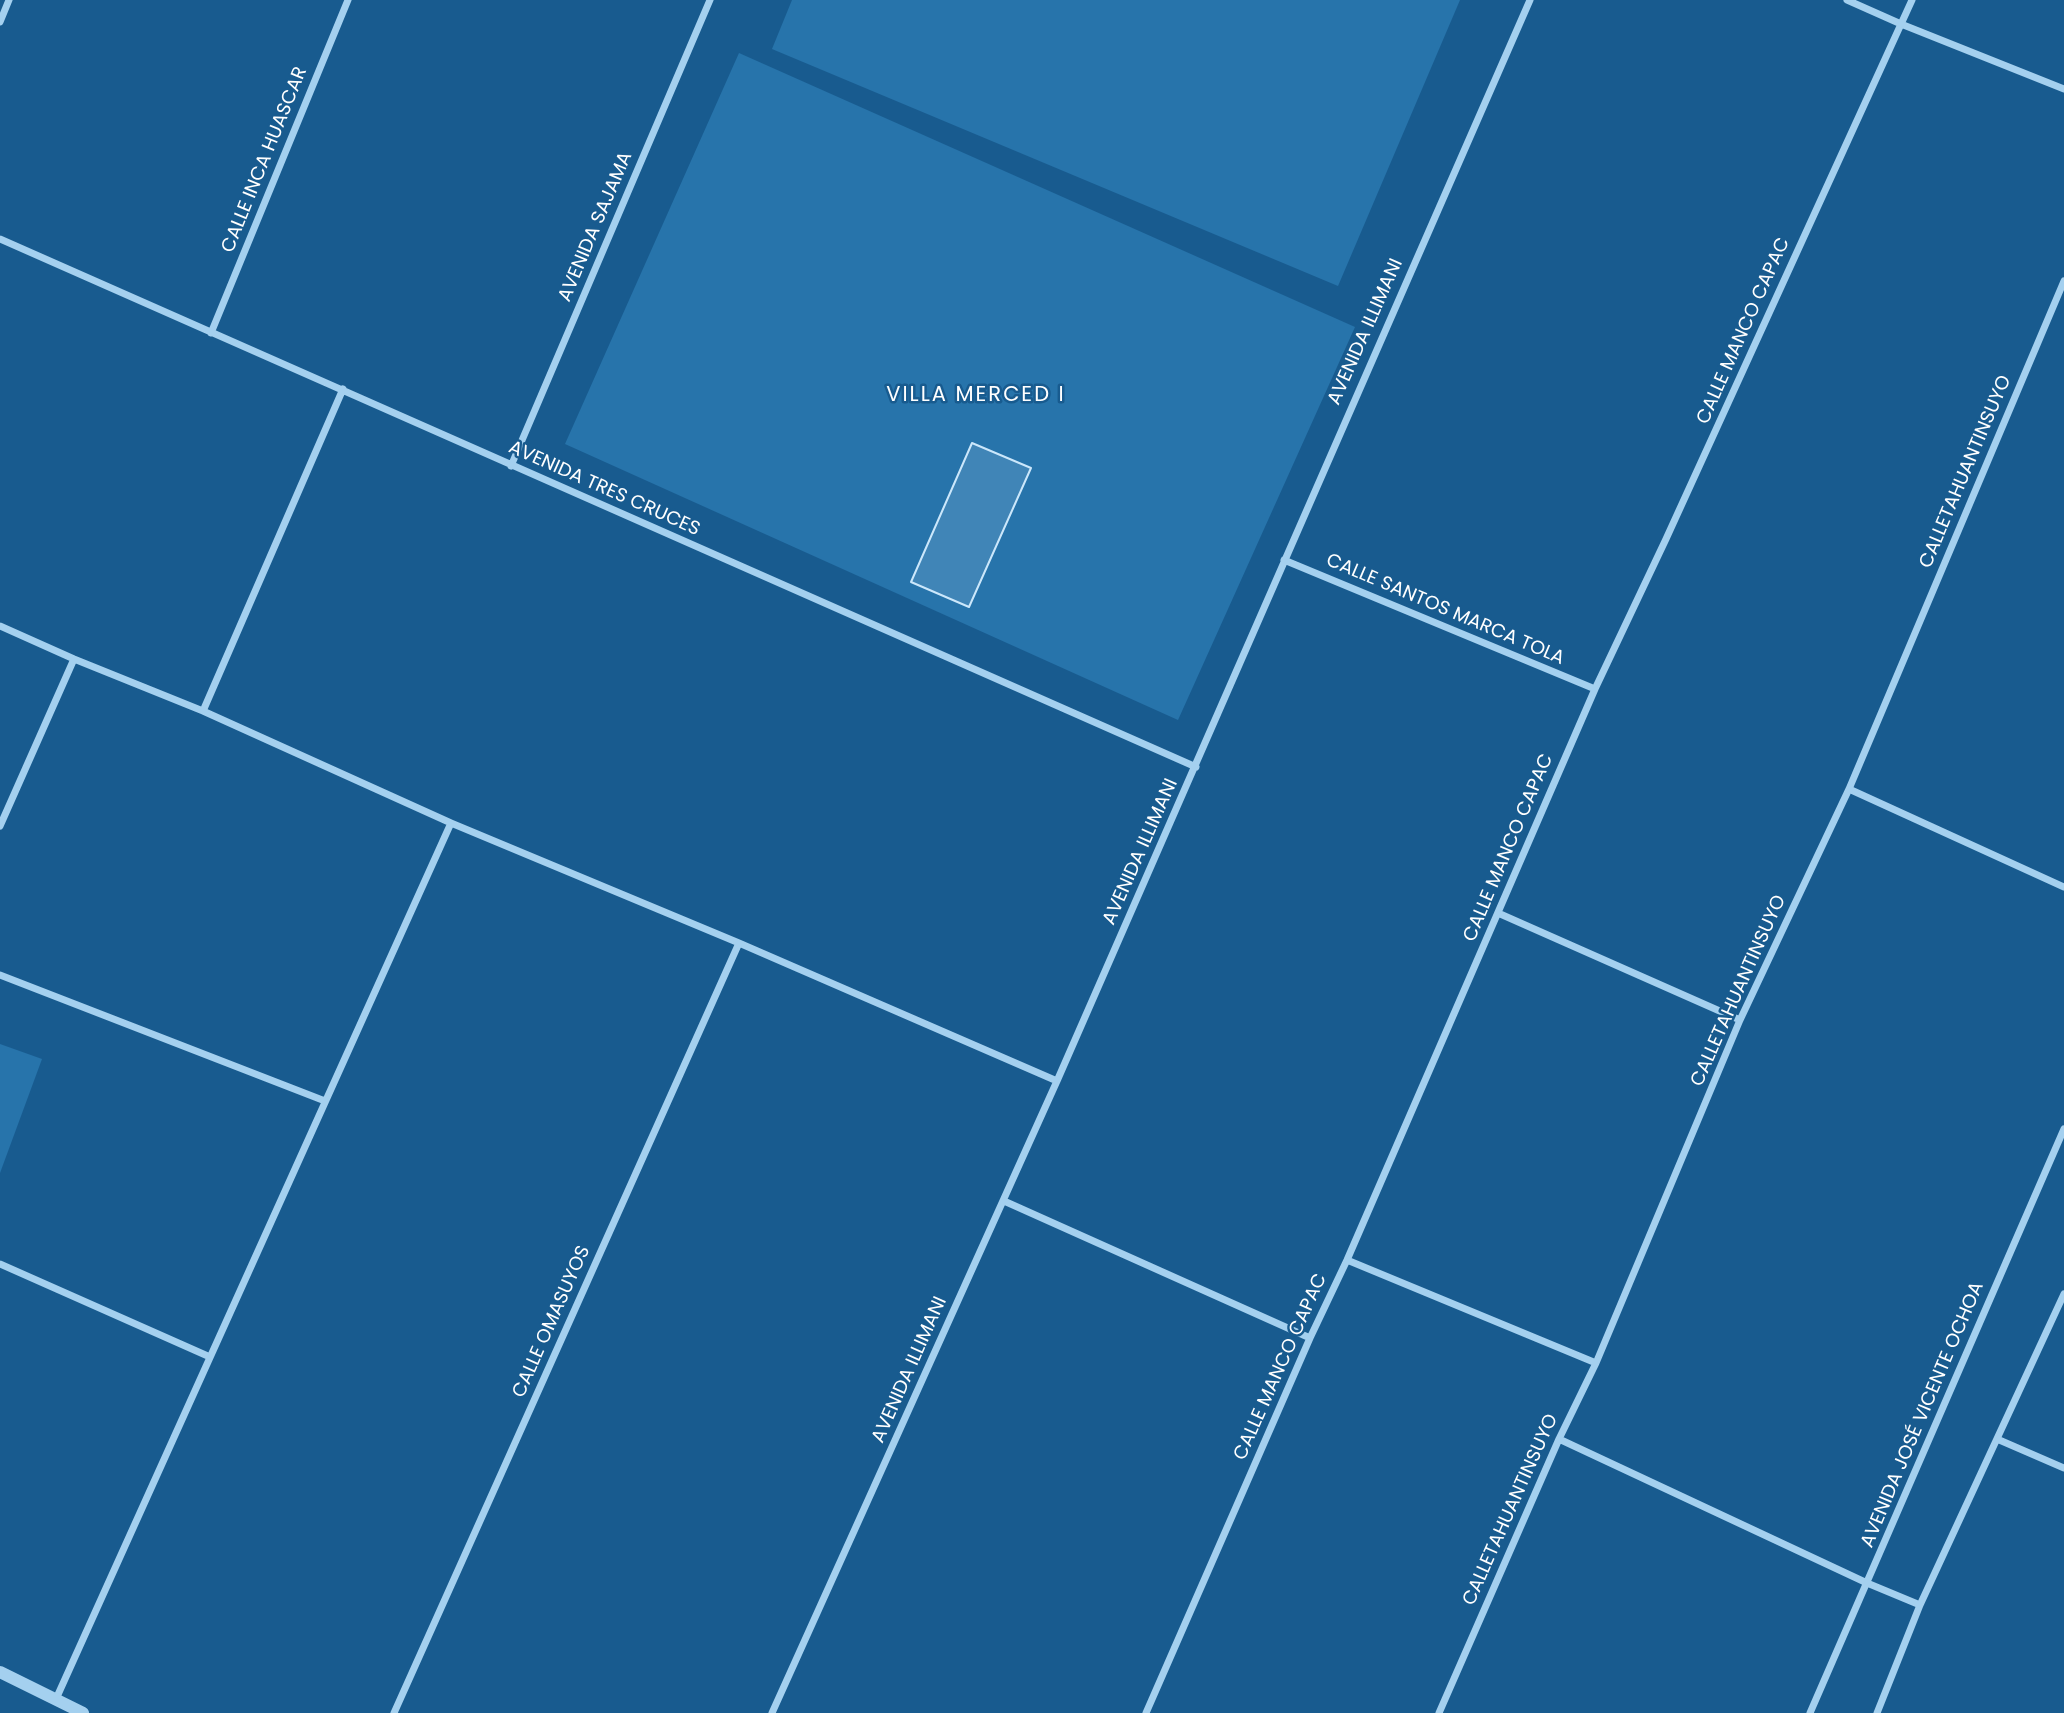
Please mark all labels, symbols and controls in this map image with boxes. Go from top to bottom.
street label: CALLE INCA HUASCAR [217,64,313,256]
street label: AVENIDA SAJAMA [554,149,638,305]
street label: CALLE MANCO CAPAC [1693,234,1795,428]
street label: AVENIDA ILLIMANI [1324,255,1408,409]
street label: CALLETAHUANTINSUYO [1915,372,2017,572]
district label: VILLA MERCED I [888,383,1064,409]
street label: AVENIDA TRES CRUCES [505,436,703,542]
street label: CALLE SANTOS MARCA TOLA [1322,549,1568,671]
street label: CALLE MANCO CAPAC [1459,751,1559,945]
street label: AVENIDA ILLIMANI [1099,775,1183,929]
street label: CALLETAHUANTINSUYO [1686,892,1792,1090]
street label: CALLE OMASUYOS [508,1242,596,1402]
street label: CALLE MANCO CAPAC [1230,1270,1332,1464]
street label: AVENIDA JOSÉ VICENTE OCHOA [1857,1279,1989,1551]
street label: AVENIDA ILLIMANI [868,1293,952,1447]
street label: CALLETAHUANTINSUYO [1458,1411,1564,1609]

